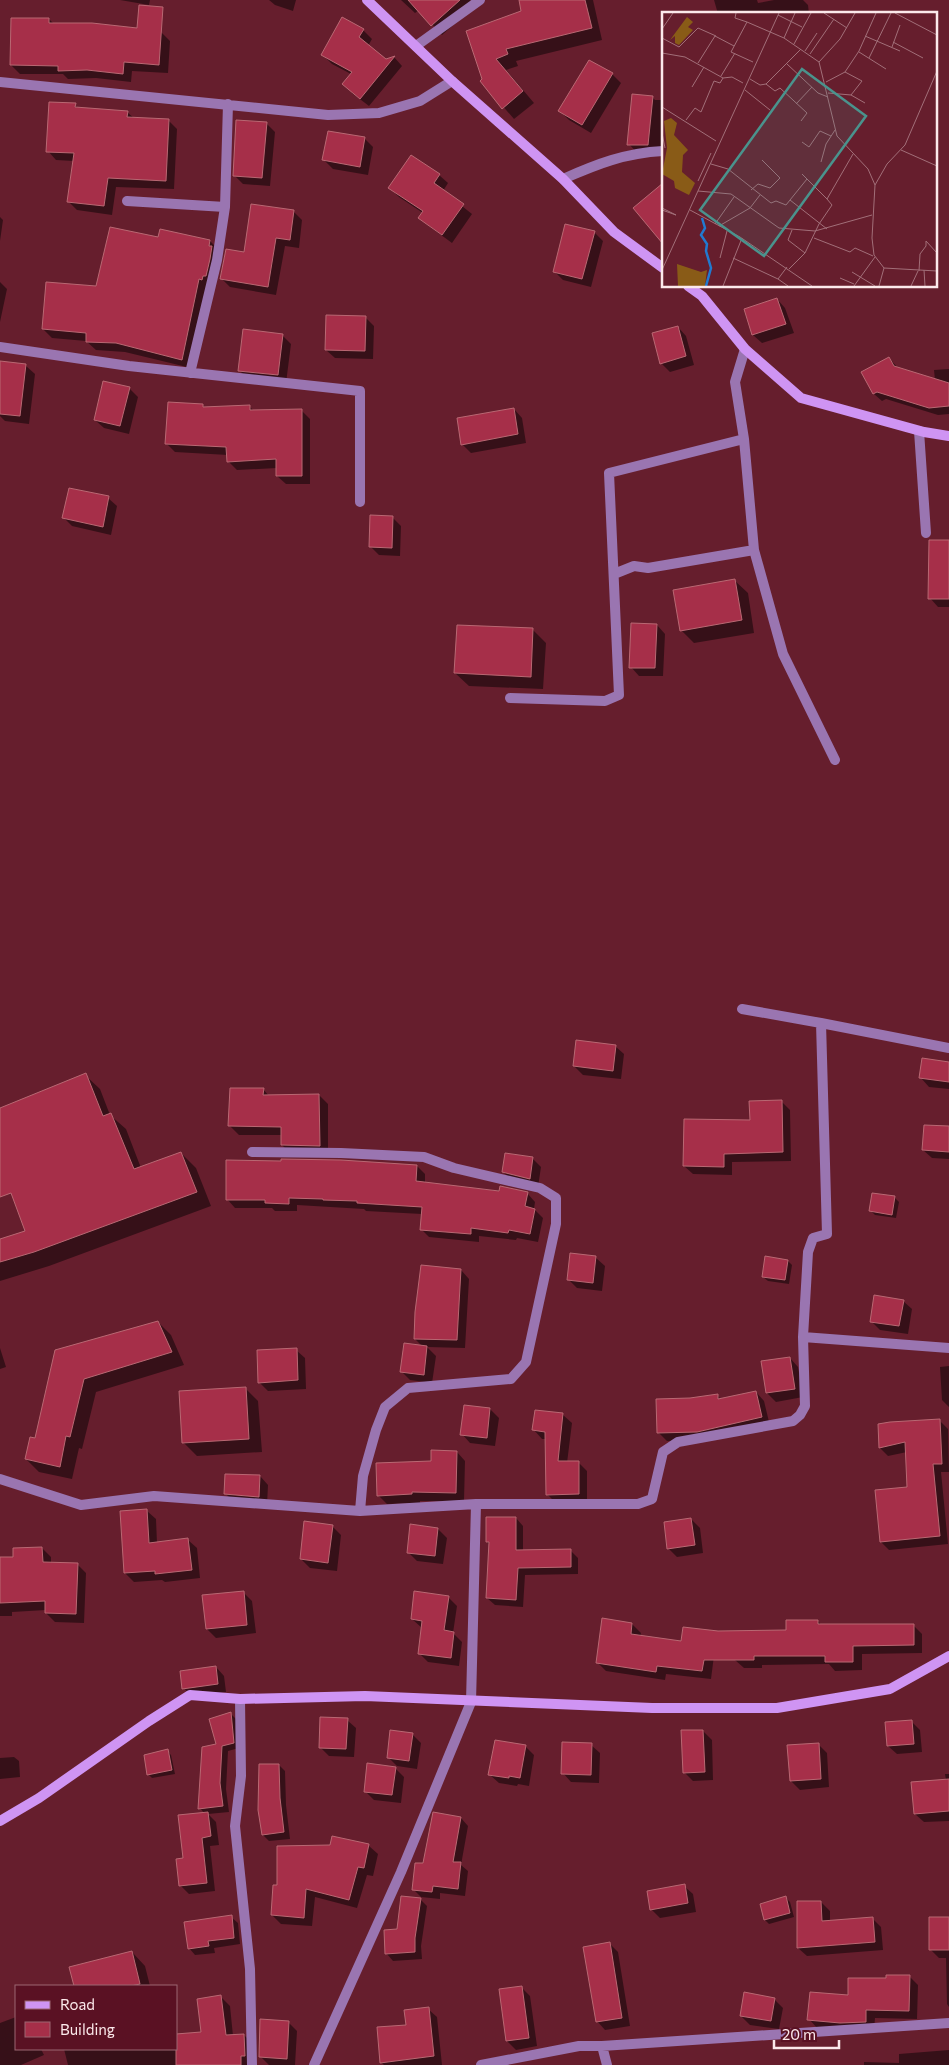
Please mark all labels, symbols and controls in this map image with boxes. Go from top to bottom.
inset map [662,12,936,288]
legend [15,1985,178,2050]
text: Road [60,1995,95,2013]
scale bar [774,2018,839,2050]
text: Building [60,2020,115,2038]
text: 20 m [782,2025,816,2043]

